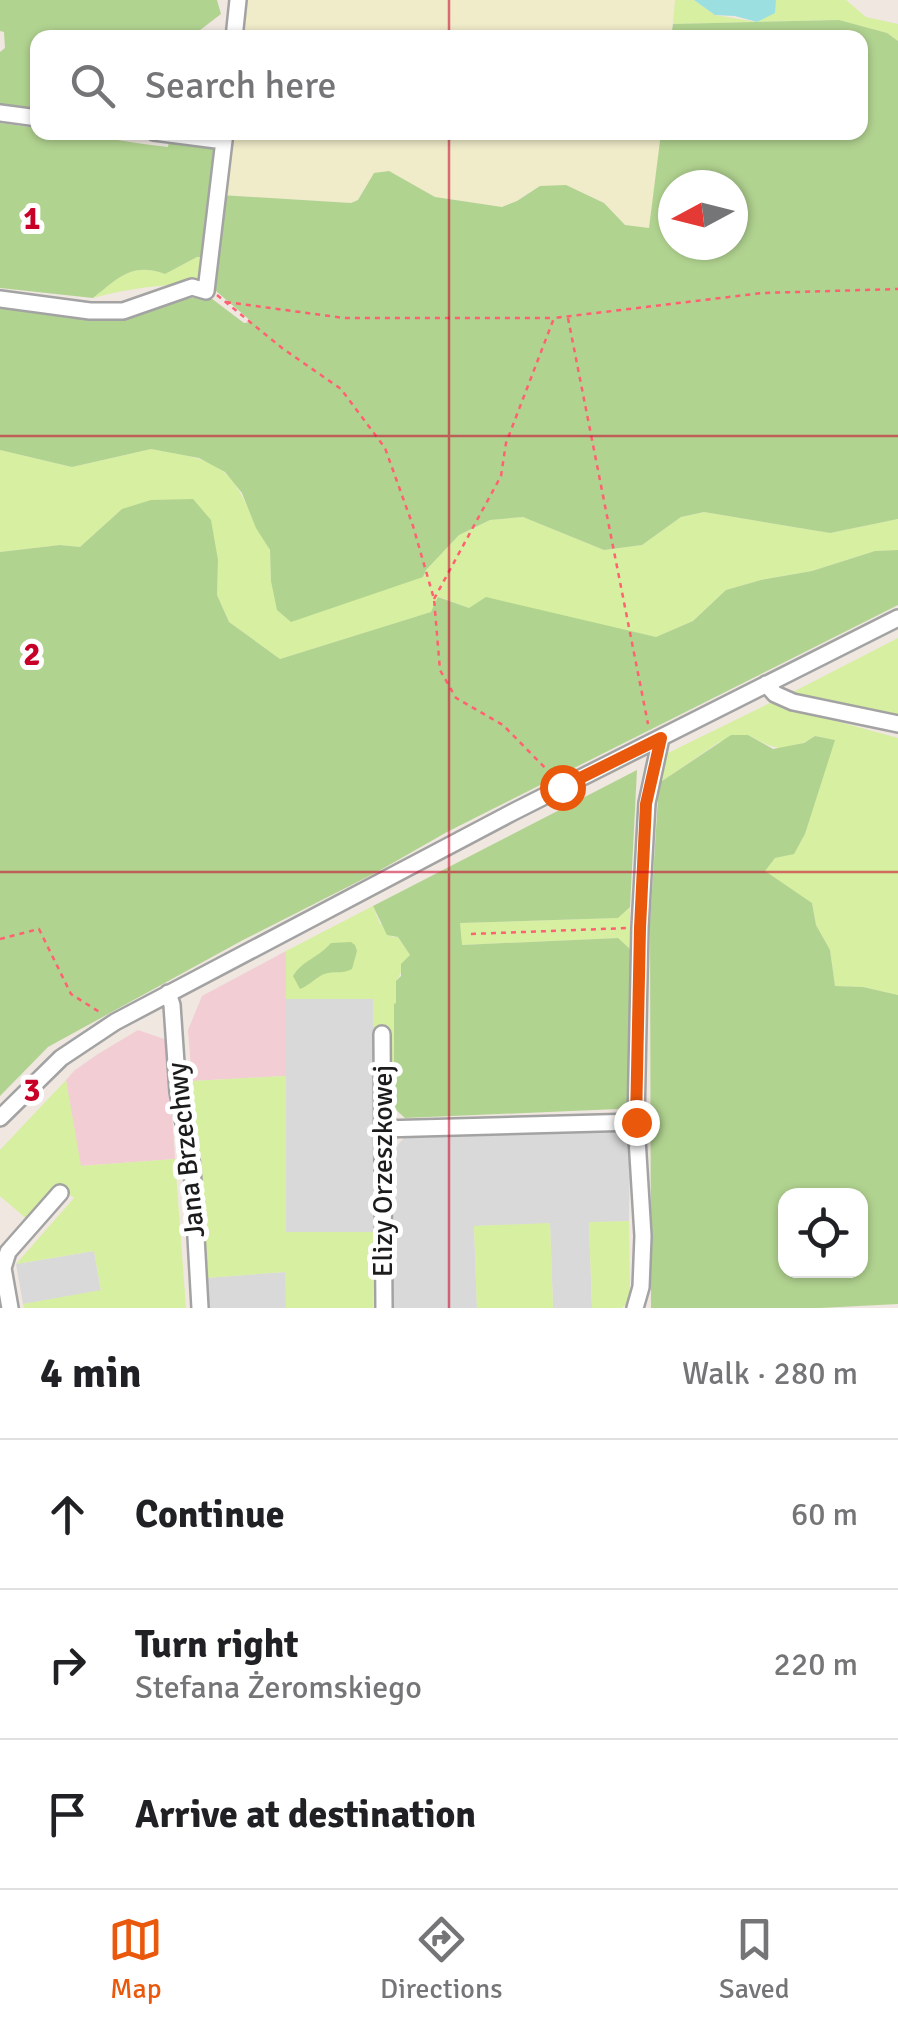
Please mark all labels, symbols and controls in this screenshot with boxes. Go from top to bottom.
search box [30,30,868,140]
icon: search [65,58,120,113]
text: Search here [145,62,337,109]
north arrow [658,170,748,260]
text: 1 [23,199,41,238]
text: 2 [23,635,41,674]
route start [540,765,586,811]
street label: Jana Brzechwy [160,1061,212,1239]
street label: Elizy Orzeszkowej [366,1065,400,1277]
text: 3 [23,1071,41,1110]
route end [614,1100,660,1146]
map controls [778,1188,868,1278]
button: locate [778,1188,868,1278]
text: 4 min [40,1348,141,1399]
text: Walk · 280 m [682,1354,858,1393]
icon: ahead [40,1487,95,1542]
text: Continue [135,1491,285,1538]
text: 60 m [791,1495,858,1534]
text: Turn right [135,1621,299,1668]
icon: right [40,1637,95,1692]
text: 220 m [774,1645,858,1684]
text: Stefana Żeromskiego [135,1668,422,1707]
icon: arrive [40,1787,95,1842]
text: Arrive at destination [135,1791,476,1838]
tab: Map [108,1912,163,2006]
tab: Directions [380,1912,502,2006]
tab: Saved [719,1912,790,2006]

